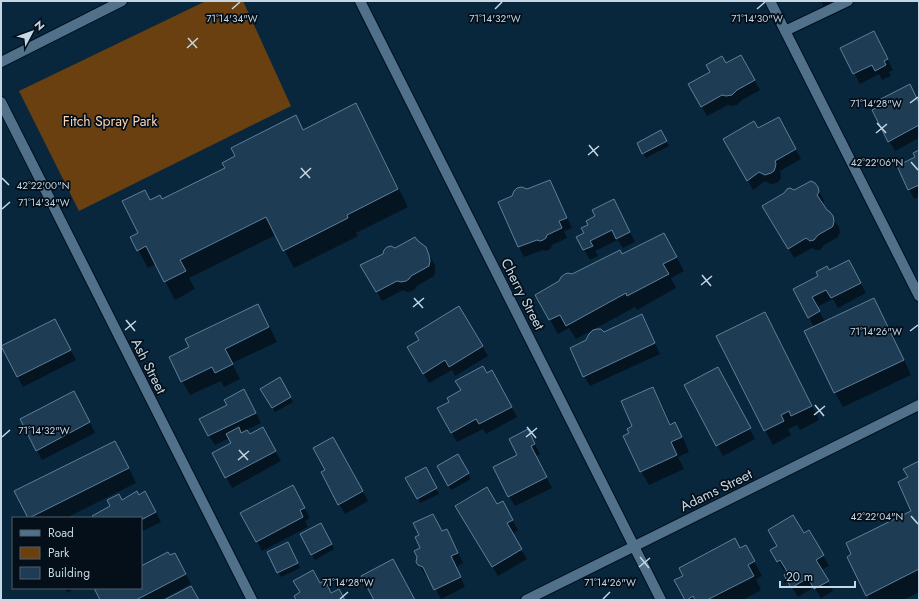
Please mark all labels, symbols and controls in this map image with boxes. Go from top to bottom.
text: 71°14'34"W [206,11,258,26]
text: 71°14'32"W [469,11,521,26]
text: 71°14'30"W [731,11,783,26]
north arrow [12,12,52,52]
text: N [31,17,48,34]
text: 71°14'28"W [850,96,902,111]
park label: Fitch Spray Park [63,111,158,131]
text: 42°22'06"N [851,155,903,170]
text: 42°22'00"N [17,178,69,193]
text: 71°14'34"W [18,195,70,210]
street label: Cherry Street [496,255,550,334]
text: 71°14'26"W [850,324,902,339]
street label: Ash Street [127,335,172,398]
text: 71°14'32"W [18,423,70,438]
street label: Adams Street [677,464,756,516]
text: 42°22'04"N [851,509,903,524]
legend [12,517,142,589]
text: Road [48,524,74,542]
text: Park [48,544,70,562]
scale bar [780,563,855,589]
text: Building [48,564,90,582]
text: 20 m [786,568,813,586]
text: 71°14'28"W [322,575,374,590]
text: 71°14'26"W [584,575,636,590]

